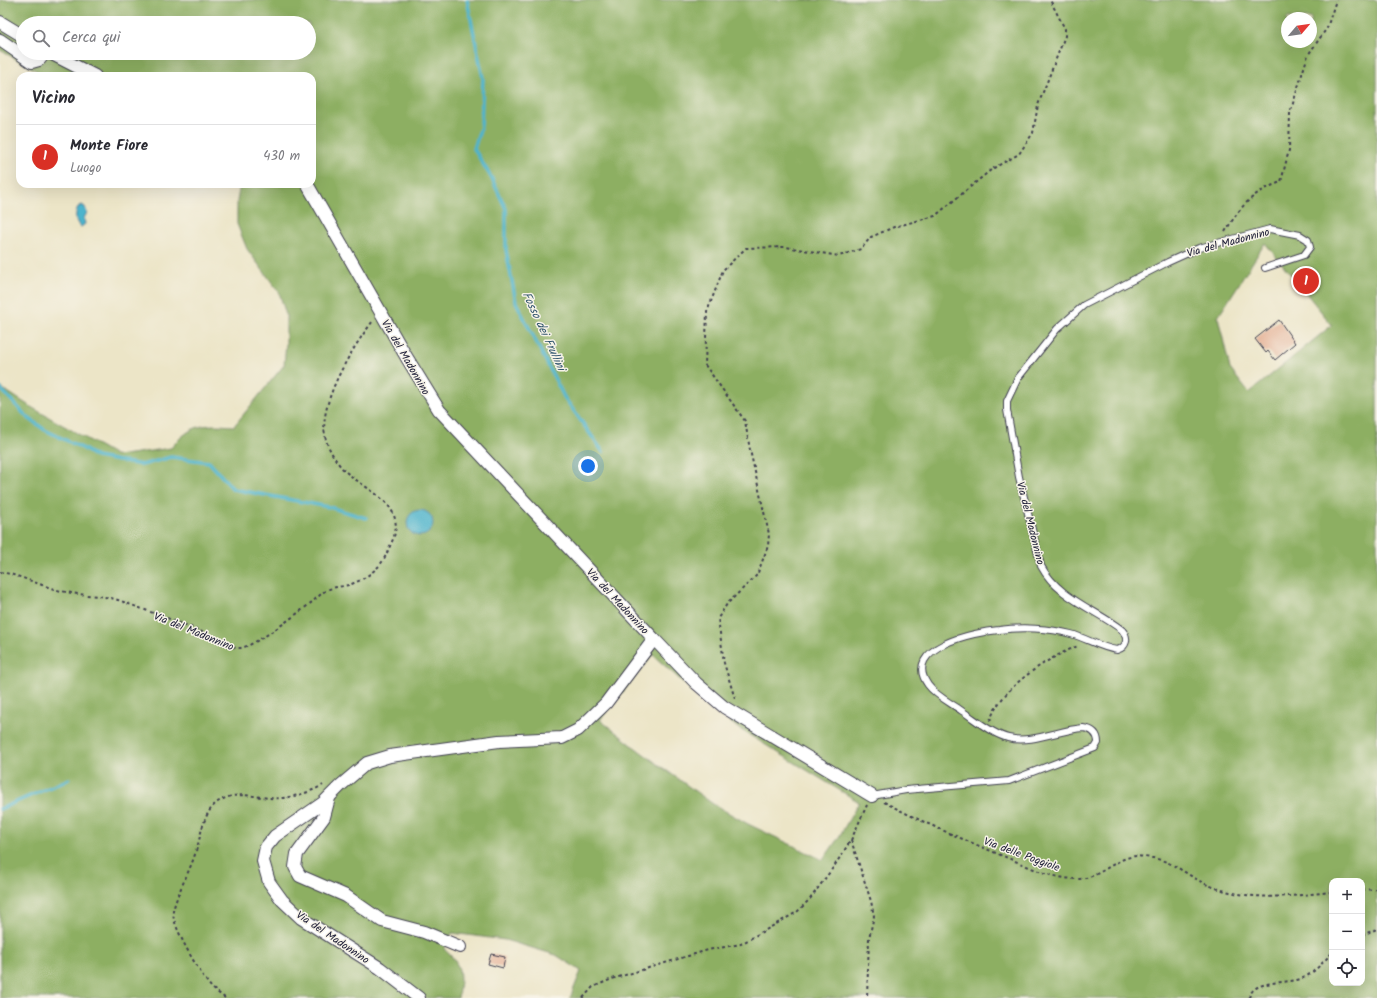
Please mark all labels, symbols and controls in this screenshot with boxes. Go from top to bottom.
north arrow [1281,12,1317,48]
search box [16,16,316,60]
text: Cerca qui [62,26,120,50]
icon: search [30,27,52,49]
text: Vicino [32,85,75,112]
text: Monte Fiore [70,134,148,158]
text: 1 [43,146,47,167]
text: 430 m [263,146,300,167]
text: Luogo [70,158,101,179]
street label: Via del Madonnino [1185,223,1272,263]
pin: 1 [1293,266,1319,296]
water label: Fosso dei Frullini [517,289,571,377]
street label: Via del Madonnino [376,316,434,399]
your location [578,456,598,476]
street label: Via del Madonnino [1011,480,1049,567]
street label: Via del Madonnino [582,564,653,639]
street label: Via del Madonnino [151,608,236,656]
street label: Via delle Poggiole [981,833,1062,877]
map controls [1329,878,1365,986]
button: + [1329,878,1365,914]
street label: Via del Madonnino [292,907,373,969]
button: − [1329,914,1365,950]
button: locate [1329,950,1365,986]

